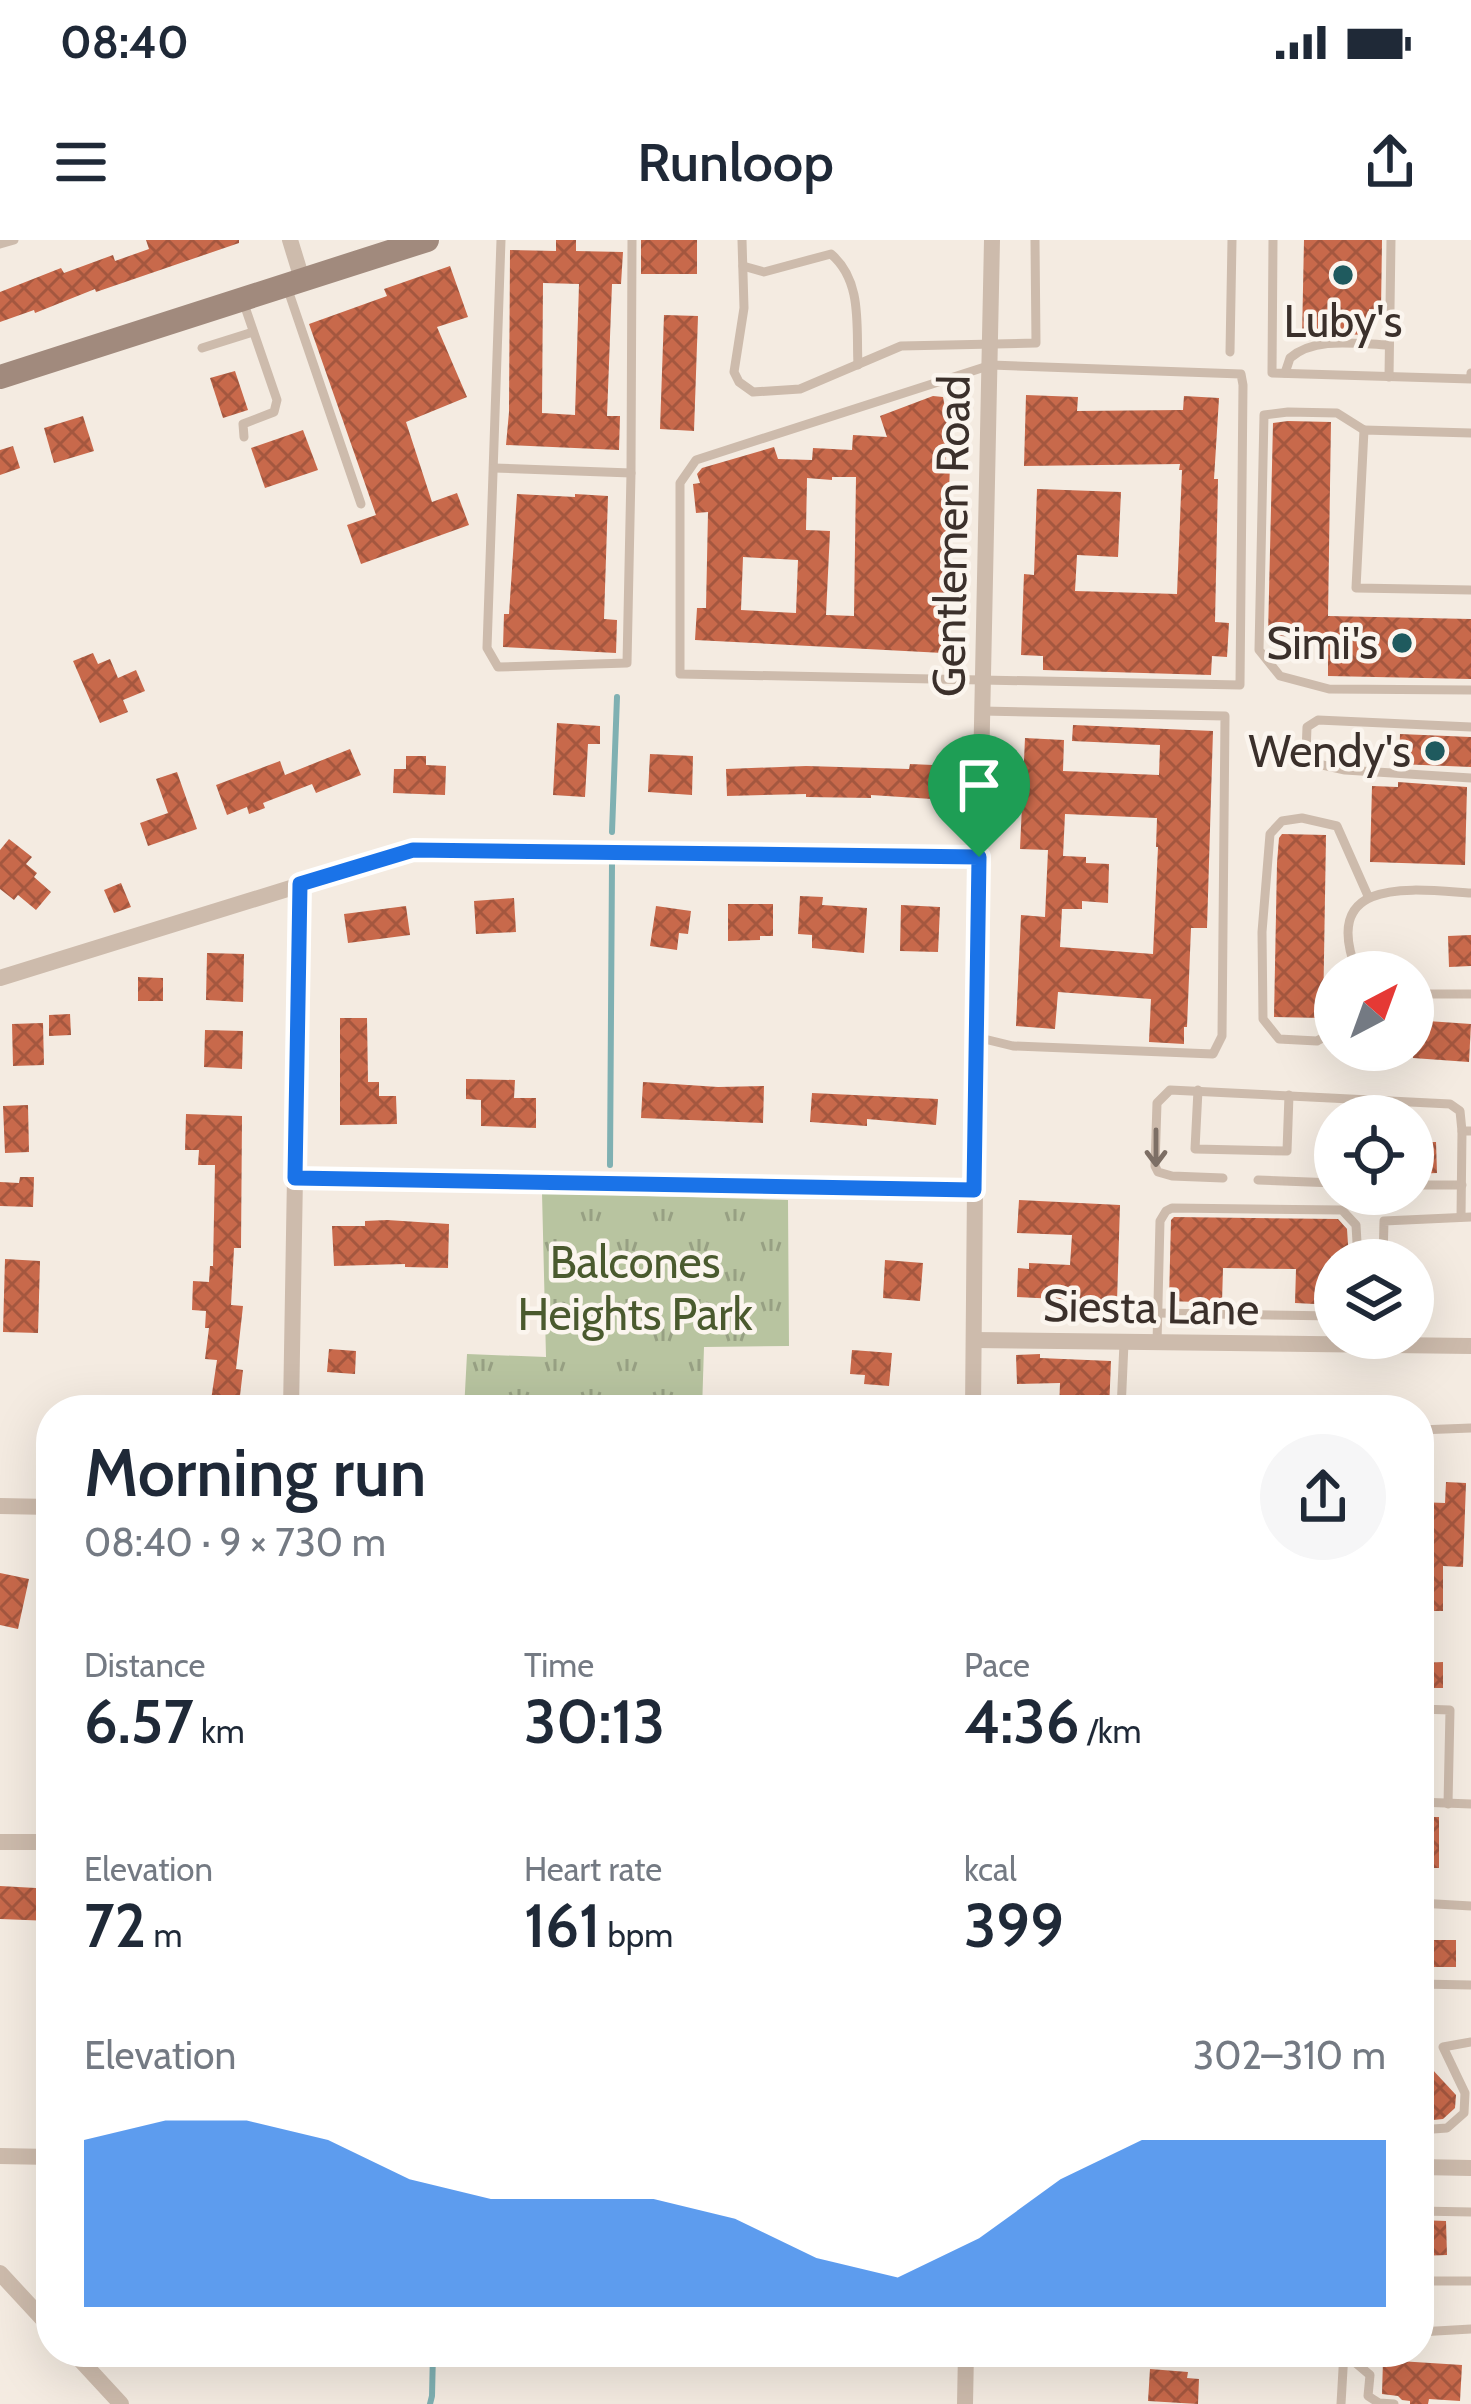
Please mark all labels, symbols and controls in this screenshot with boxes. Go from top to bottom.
text: 08:40 [60,15,189,69]
icon: menu [48,129,114,195]
text: Runloop [637,129,834,195]
icon: share [1357,129,1423,195]
marker: Luby's [1330,262,1356,288]
place label: Luby's [1284,294,1402,348]
street label: Gentlemen Road [921,375,981,697]
place label: Simi's [1266,616,1378,670]
marker: Simi's [1389,630,1415,656]
place label: Wendy's [1248,724,1411,778]
pin [928,734,1030,857]
marker: Wendy's [1422,738,1448,764]
icon: arrive [946,752,1012,818]
north arrow [1314,951,1434,1071]
map controls [1314,951,1434,1359]
button: locate [1314,1095,1434,1215]
one-way arrow [1145,1127,1167,1166]
park label: Balcones Heights Park [517,1235,753,1341]
button: layers [1314,1239,1434,1359]
street label: Siesta Lane [1042,1278,1260,1336]
text: Morning run [84,1432,426,1513]
button: share [1260,1434,1386,1560]
text: 08:40 · 9 × 730 m [84,1518,386,1566]
text: Distance [84,1645,205,1685]
text: Time [524,1645,594,1685]
text: Pace [964,1645,1030,1685]
text: 6.57 [84,1685,194,1758]
text: 30:13 [524,1685,665,1758]
text: 4:36 [964,1685,1080,1758]
text: km [194,1711,245,1751]
text: /km [1080,1711,1141,1751]
text: Elevation [84,1849,213,1889]
text: Heart rate [524,1849,662,1889]
text: kcal [964,1849,1017,1889]
text: 72 [84,1889,146,1962]
text: 161 [524,1889,600,1962]
text: 399 [964,1889,1064,1962]
text: m [146,1915,182,1955]
text: bpm [600,1915,673,1955]
text: Elevation [84,2031,236,2079]
text: 302–310 m [1193,2031,1386,2079]

